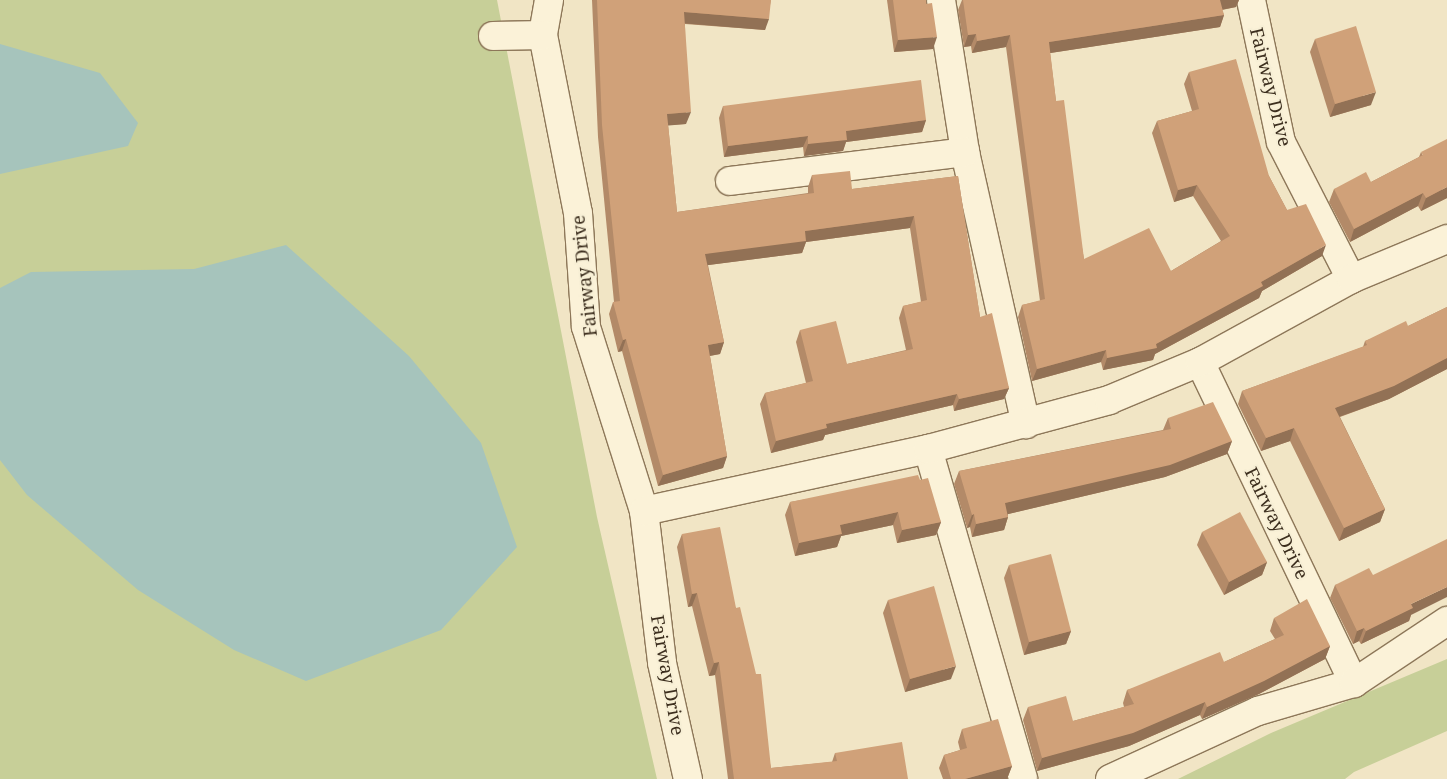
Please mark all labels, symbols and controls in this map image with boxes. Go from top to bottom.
street label: Fairway Drive [1246,25,1296,149]
street label: Fairway Drive [567,214,601,338]
street label: Fairway Drive [1241,464,1313,582]
street label: Fairway Drive [647,613,689,737]

